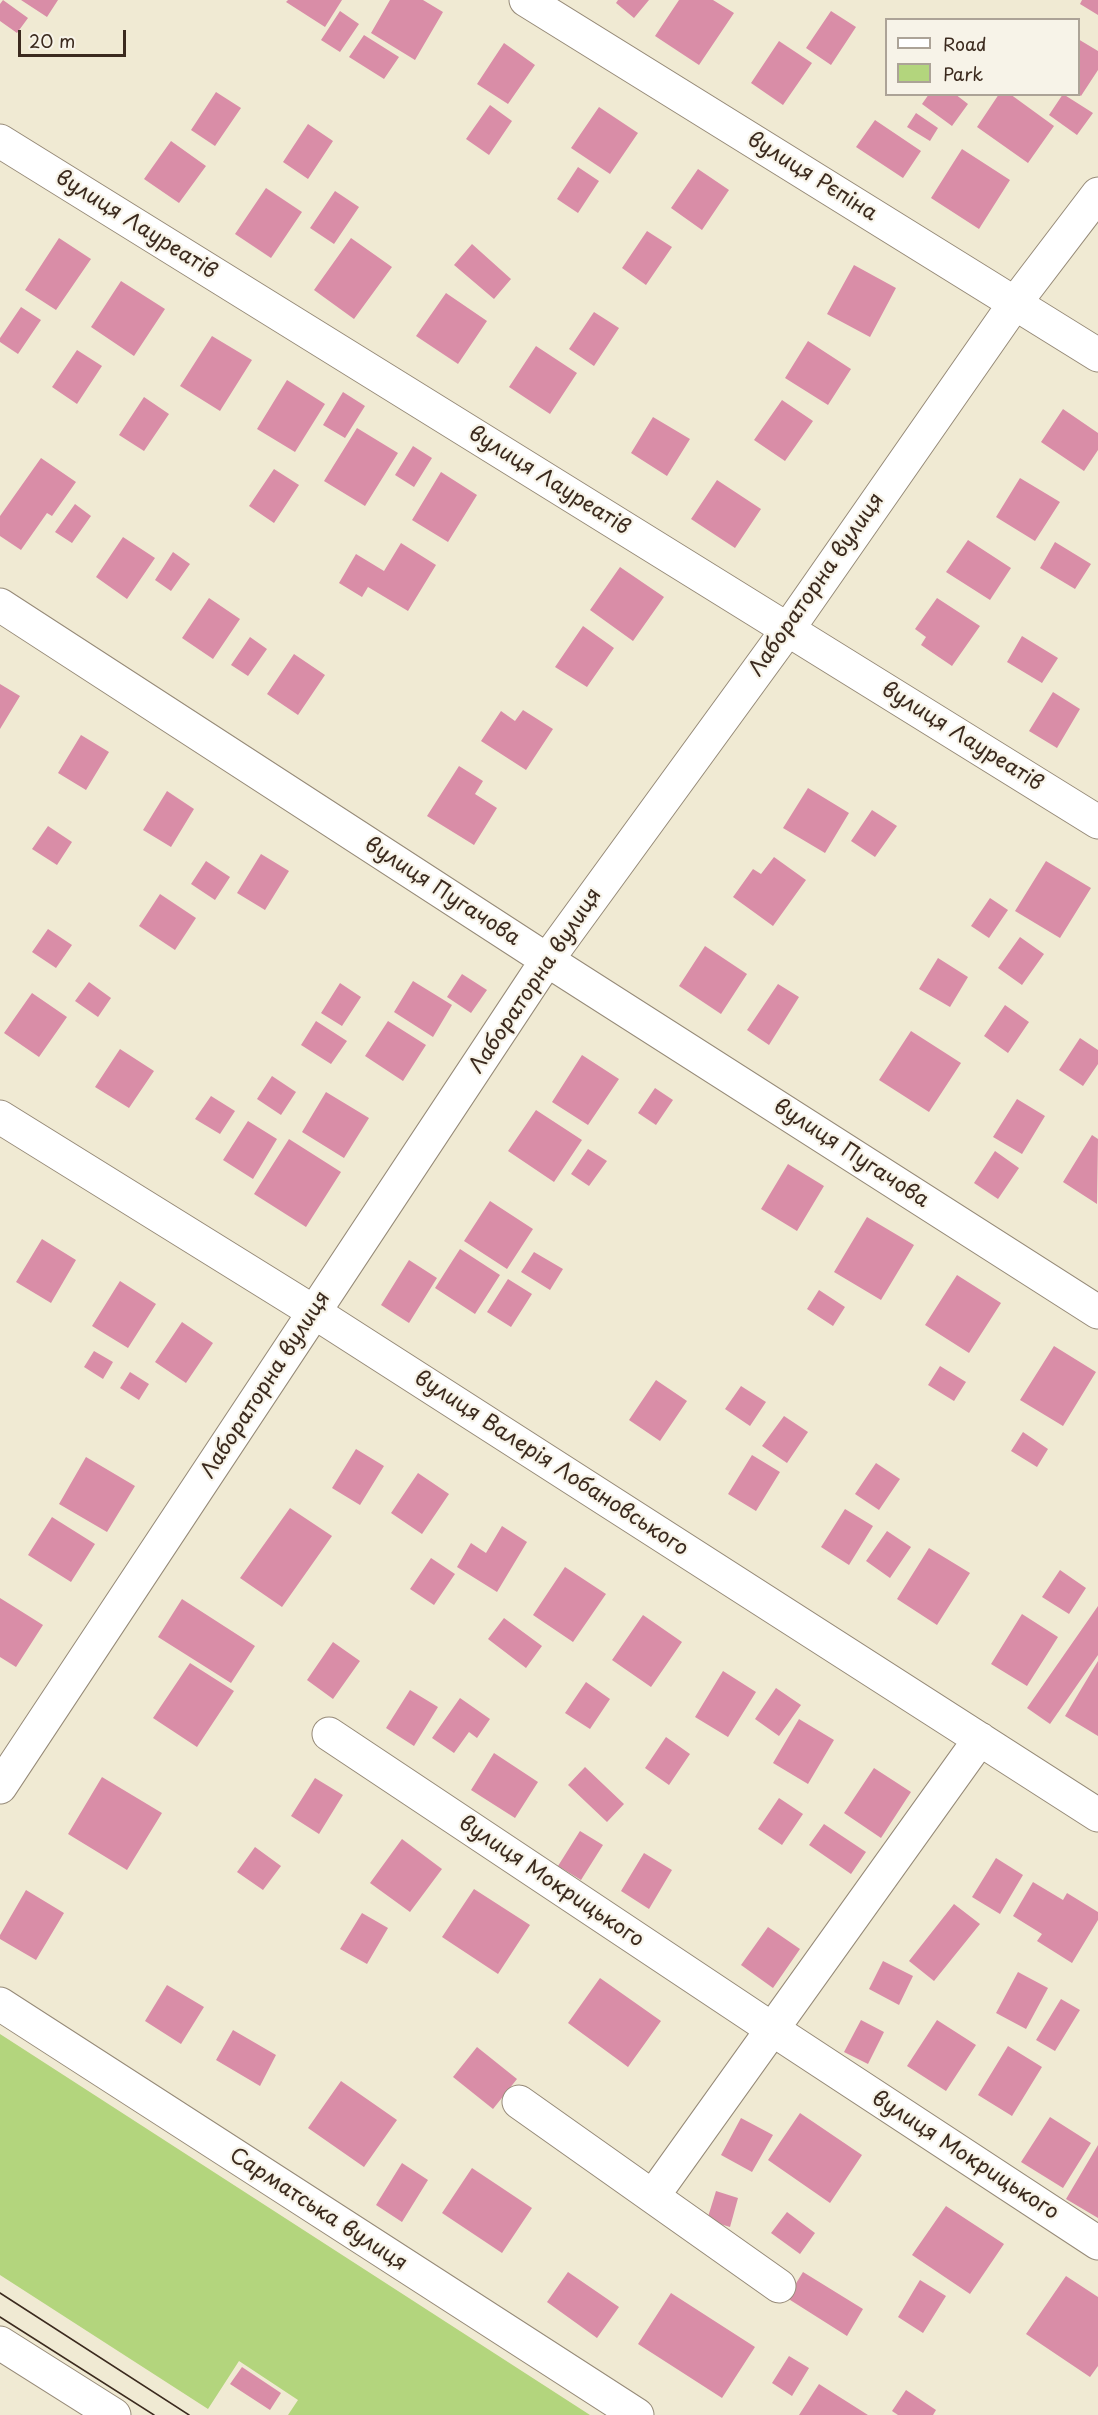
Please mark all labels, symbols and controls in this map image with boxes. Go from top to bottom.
scale bar [21,18,129,56]
legend [885,18,1080,96]
text: 20 m [29,27,75,54]
text: Road [943,30,987,57]
text: Park [943,60,983,87]
street label: вулиця Рєпіна [742,127,882,227]
street label: вулиця Лауреатів [51,165,221,285]
street label: вулиця Лауреатів [464,421,634,541]
street label: Лабораторна вулиця [744,489,890,681]
street label: вулиця Лауреатів [877,677,1047,797]
street label: вулиця Пугачова [360,832,524,952]
street label: Лабораторна вулиця [465,884,607,1078]
street label: вулиця Пугачова [769,1094,933,1214]
street label: Лабораторна вулиця [196,1287,336,1483]
street label: вулиця Валерія Лобановського [409,1366,693,1562]
street label: вулиця Мокрицького [454,1811,648,1953]
street label: вулиця Мокрицького [867,2086,1063,2226]
street label: Сарматська вулиця [224,2143,412,2277]

